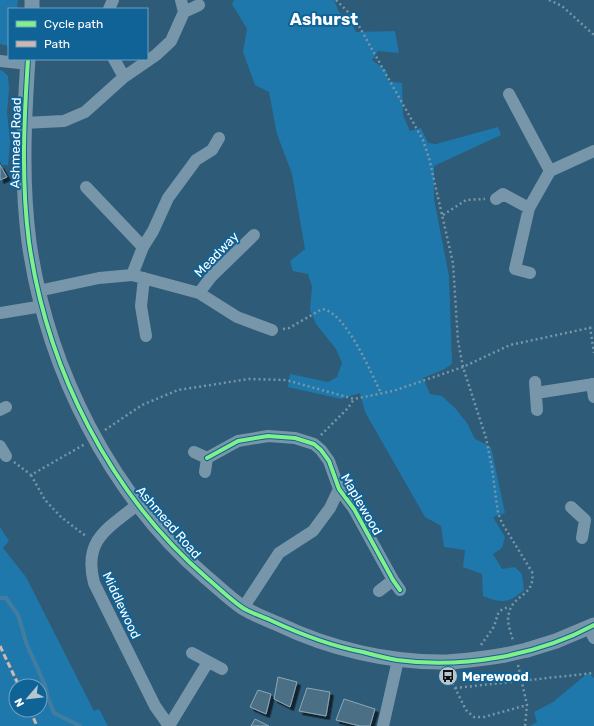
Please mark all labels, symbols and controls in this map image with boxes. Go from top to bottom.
legend [8,8,148,60]
district label: Ashurst [290,9,358,29]
text: Cycle path [44,17,103,31]
text: Path [44,37,70,51]
street label: Ashmead Road [7,97,24,189]
street label: Meadway [191,229,242,280]
street label: Maplewood [338,471,385,538]
street label: Ashmead Road [133,483,204,562]
street label: Middlewood [100,569,144,641]
bus stop icon: Merewood [437,665,459,687]
place label: Merewood [462,669,529,684]
north arrow [8,678,48,718]
text: N [12,696,27,709]

